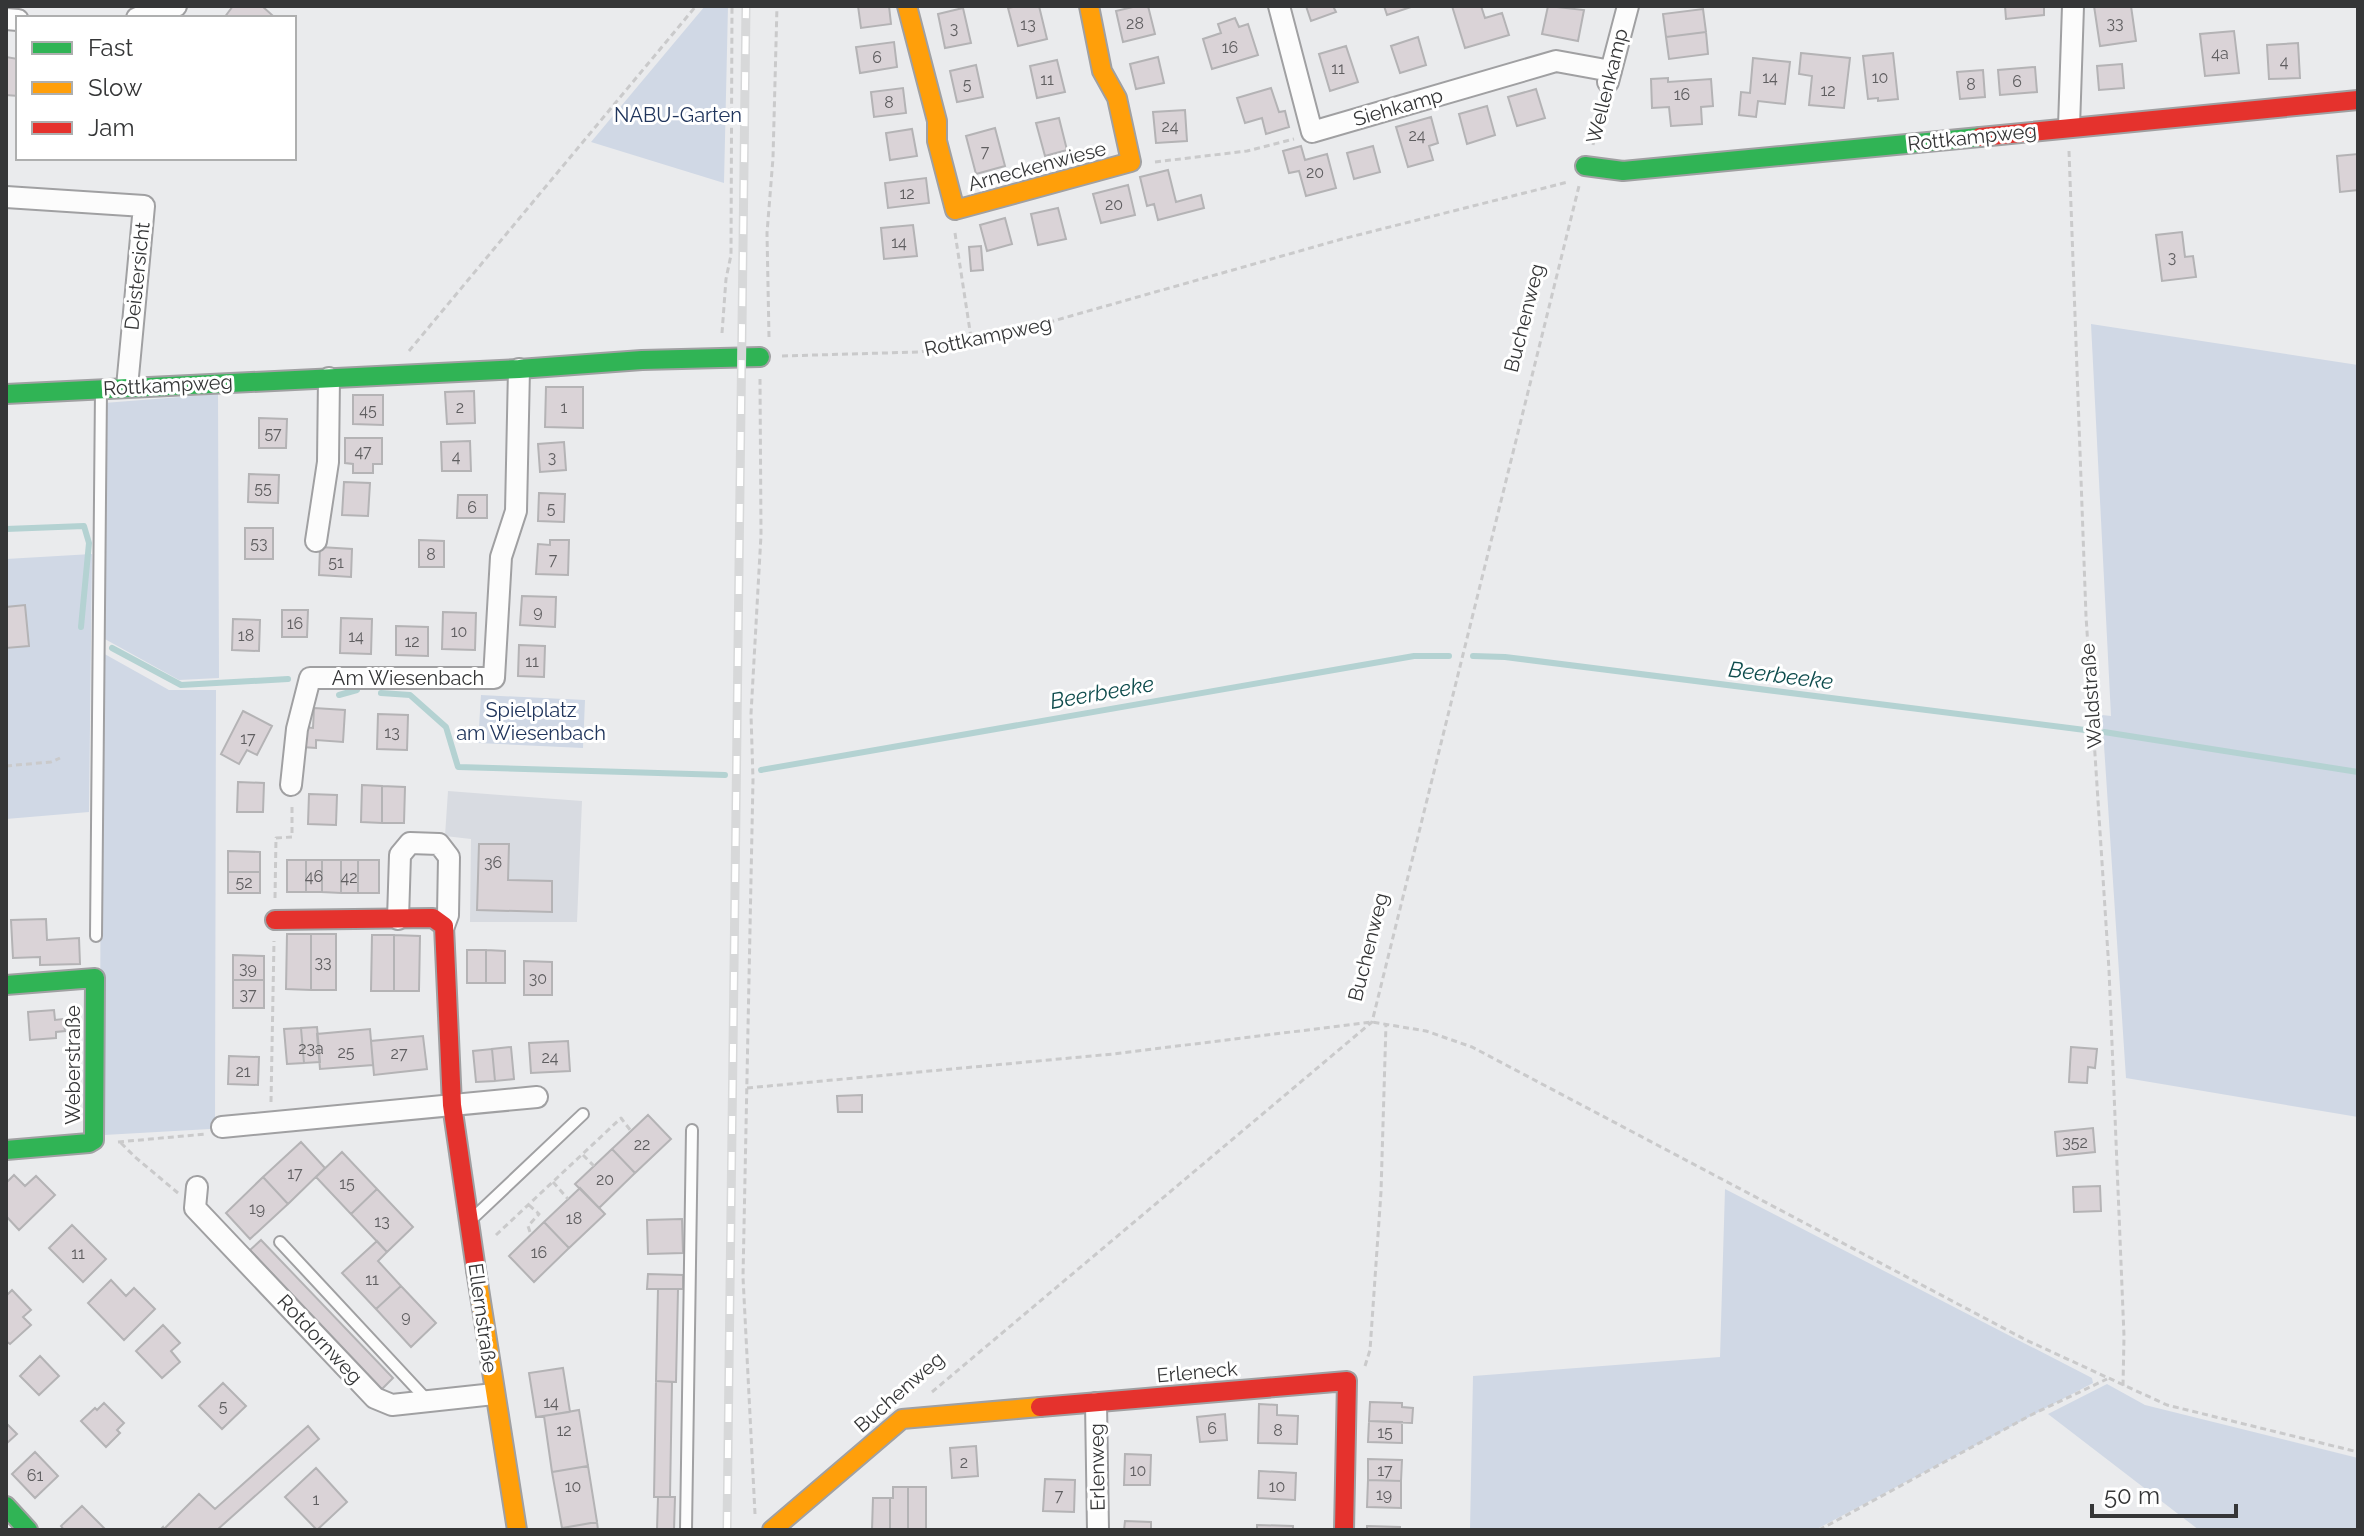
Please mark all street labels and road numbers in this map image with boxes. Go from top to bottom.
street label: Wellenkamp [1581,26,1633,146]
street label: Siehkamp [1350,83,1446,131]
street label: Rottkampweg [1906,118,2038,156]
street label: Arneckenwiese [965,136,1109,196]
street label: Deistersicht [119,220,155,331]
street label: Buchenweg [1499,261,1549,375]
street label: Rottkampweg [922,311,1054,361]
street label: Rottkampweg [103,370,233,400]
street label: Waldstraße [2075,642,2107,750]
street label: Am Wiesenbach [332,666,484,690]
street label: Buchenweg [1343,890,1393,1004]
street label: Weberstraße [61,1005,85,1125]
street label: Ellernstraße [463,1262,503,1375]
street label: Rotdornweg [272,1289,368,1389]
street label: Buchenweg [849,1347,949,1437]
street label: Erleneck [1155,1356,1239,1387]
street label: Erlenweg [1084,1423,1110,1511]

